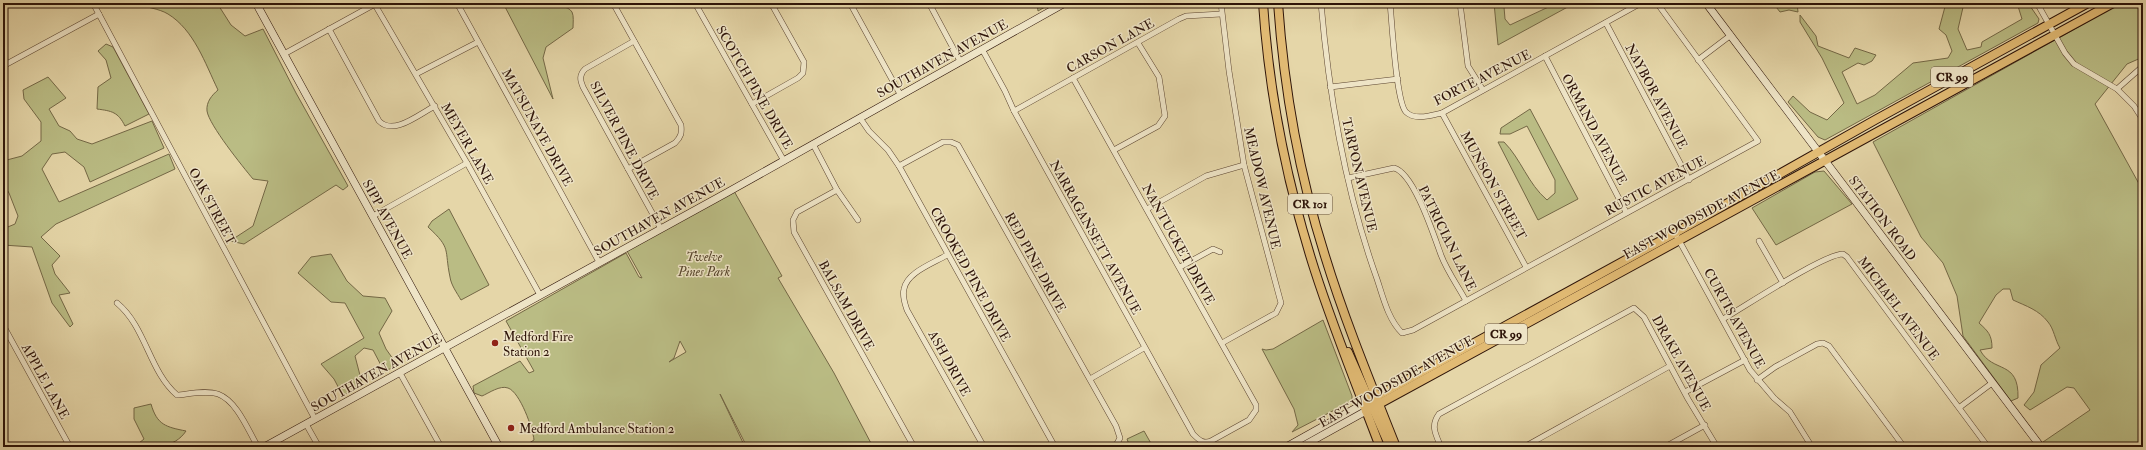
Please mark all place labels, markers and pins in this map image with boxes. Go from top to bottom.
place label: Medford Fire Station 2 [503,329,574,360]
marker: Medford Fire Station 2 [490,338,500,348]
place label: Medford Ambulance Station 2 [519,421,675,437]
marker: Medford Ambulance Station 2 [506,423,516,433]

